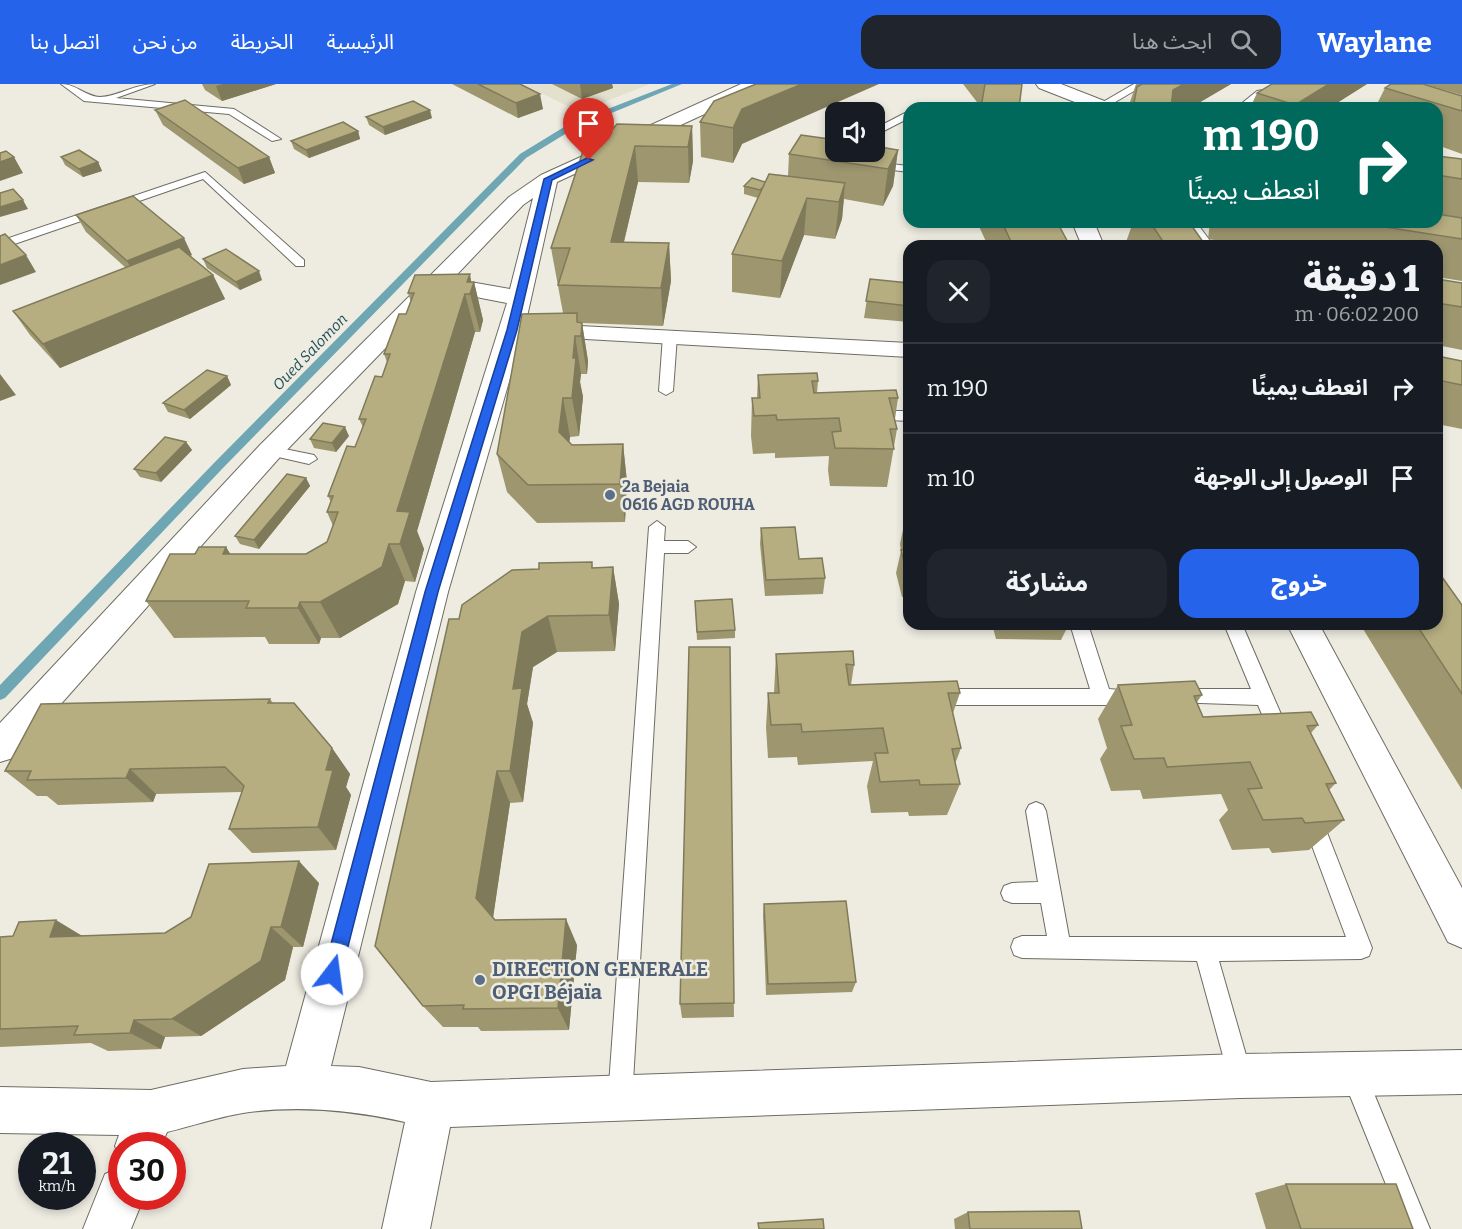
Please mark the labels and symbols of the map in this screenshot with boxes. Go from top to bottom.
pin [563,98,614,160]
water label: Oued Salomon [269,310,351,394]
place label: 2a Bejaia 0616 AGD ROUHA [622,477,756,514]
marker: 2a Bejaia 0616 AGD ROUHA [603,488,617,502]
position arrow [300,942,364,1006]
place label: DIRECTION GENERALE OPGI Béjaïa [492,957,708,1004]
marker: DIRECTION GENERALE OPGI Béjaïa [473,973,487,987]
speed limit sign: 30 [108,1132,186,1210]

